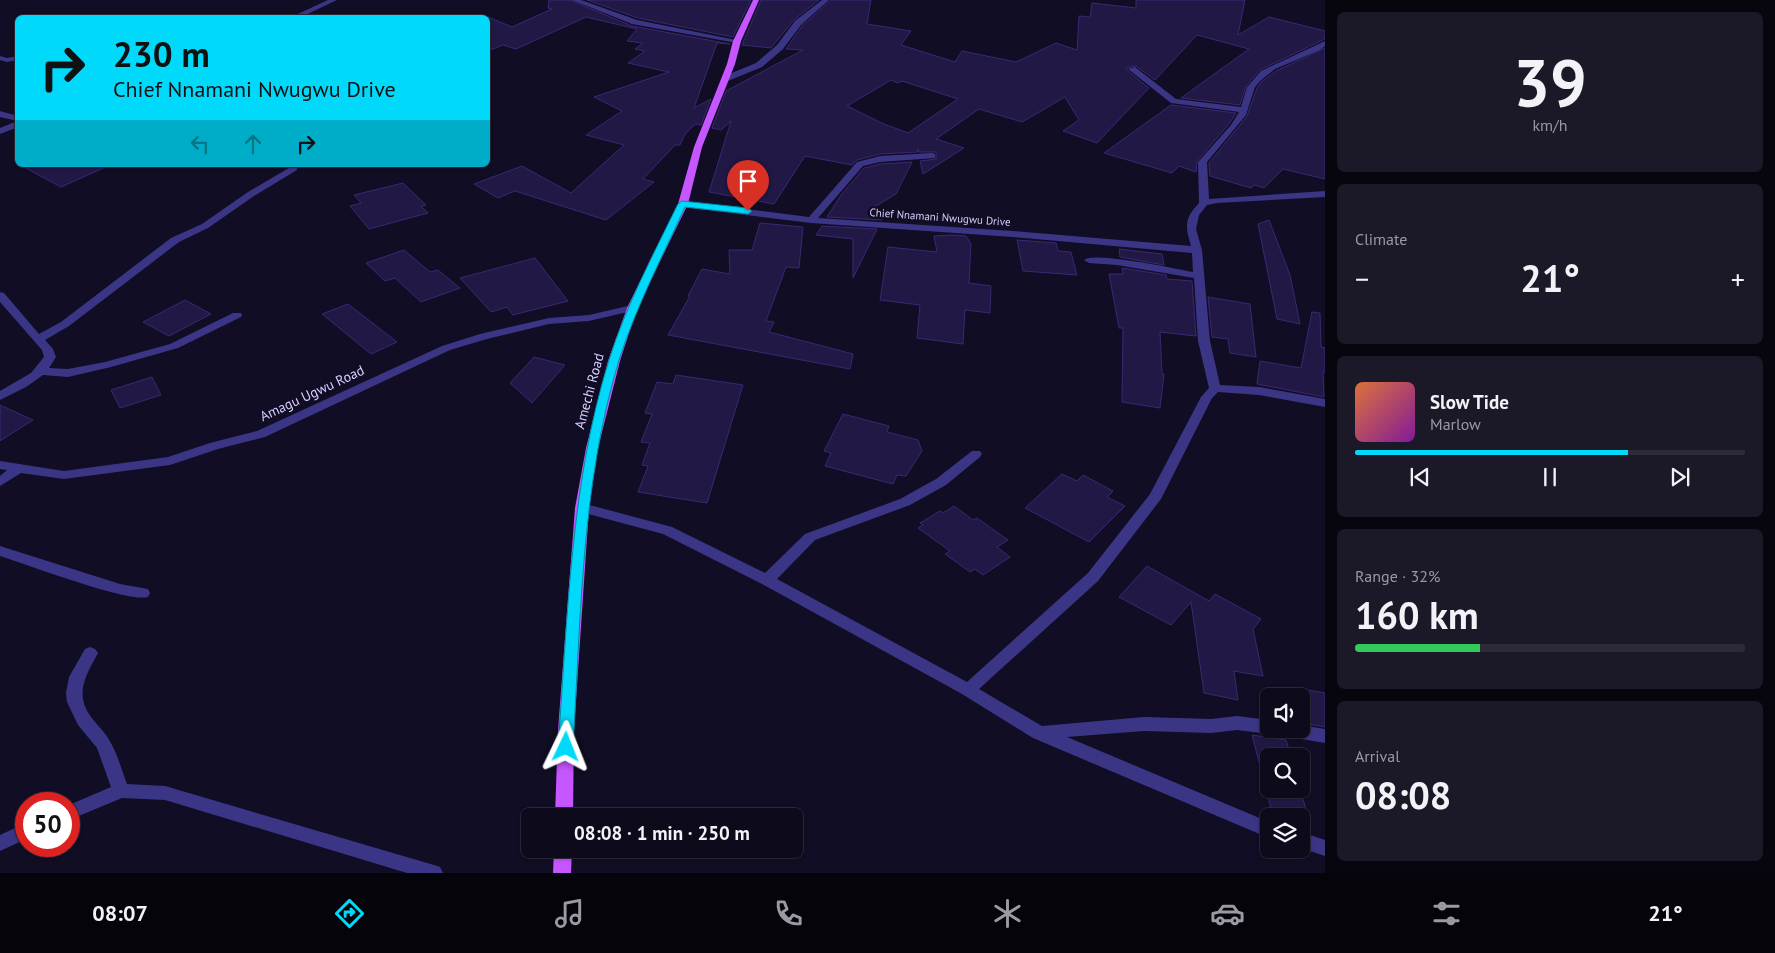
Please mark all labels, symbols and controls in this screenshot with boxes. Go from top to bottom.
text: 230 m [113,31,210,77]
icon: right [30,35,95,100]
text: 39 [1513,40,1587,124]
text: Chief Nnamani Nwugwu Drive [113,75,396,103]
text: km/h [1532,115,1568,135]
icon: left [186,130,214,158]
icon: ahead [239,130,267,158]
icon: right [292,130,320,158]
pin [727,160,769,211]
icon: arrive [734,167,762,195]
street label: Chief Nnamani Nwugwu Drive [869,205,1011,229]
text: Climate [1355,229,1407,249]
text: 21° [1520,253,1580,302]
text: − [1355,260,1369,297]
text: + [1731,260,1745,297]
street label: Amechi Road [570,351,608,431]
street label: Amagu Ugwu Road [257,361,367,425]
text: Slow Tide [1430,390,1509,414]
text: Marlow [1430,414,1481,434]
icon: previous [1406,463,1434,491]
icon: pause [1536,463,1564,491]
icon: next [1666,463,1694,491]
text: Range · 32% [1355,566,1440,586]
text: 160 km [1355,590,1479,639]
map controls [1260,688,1310,858]
button: sound [1260,688,1310,738]
position arrow [539,720,591,772]
text: Arrival [1355,746,1400,766]
button: search [1260,748,1310,798]
text: 08:08 [1355,770,1451,819]
speed limit sign: 50 [15,792,80,857]
button: layers [1260,808,1310,858]
text: 08:08 · 1 min · 250 m [574,821,750,845]
icon: directions [332,896,367,931]
icon: music [552,896,587,931]
icon: phone [771,896,806,931]
icon: climate [990,896,1025,931]
icon: car [1210,896,1245,931]
icon: filters [1429,896,1464,931]
text: 08:07 [92,899,148,927]
text: 21° [1648,899,1683,927]

